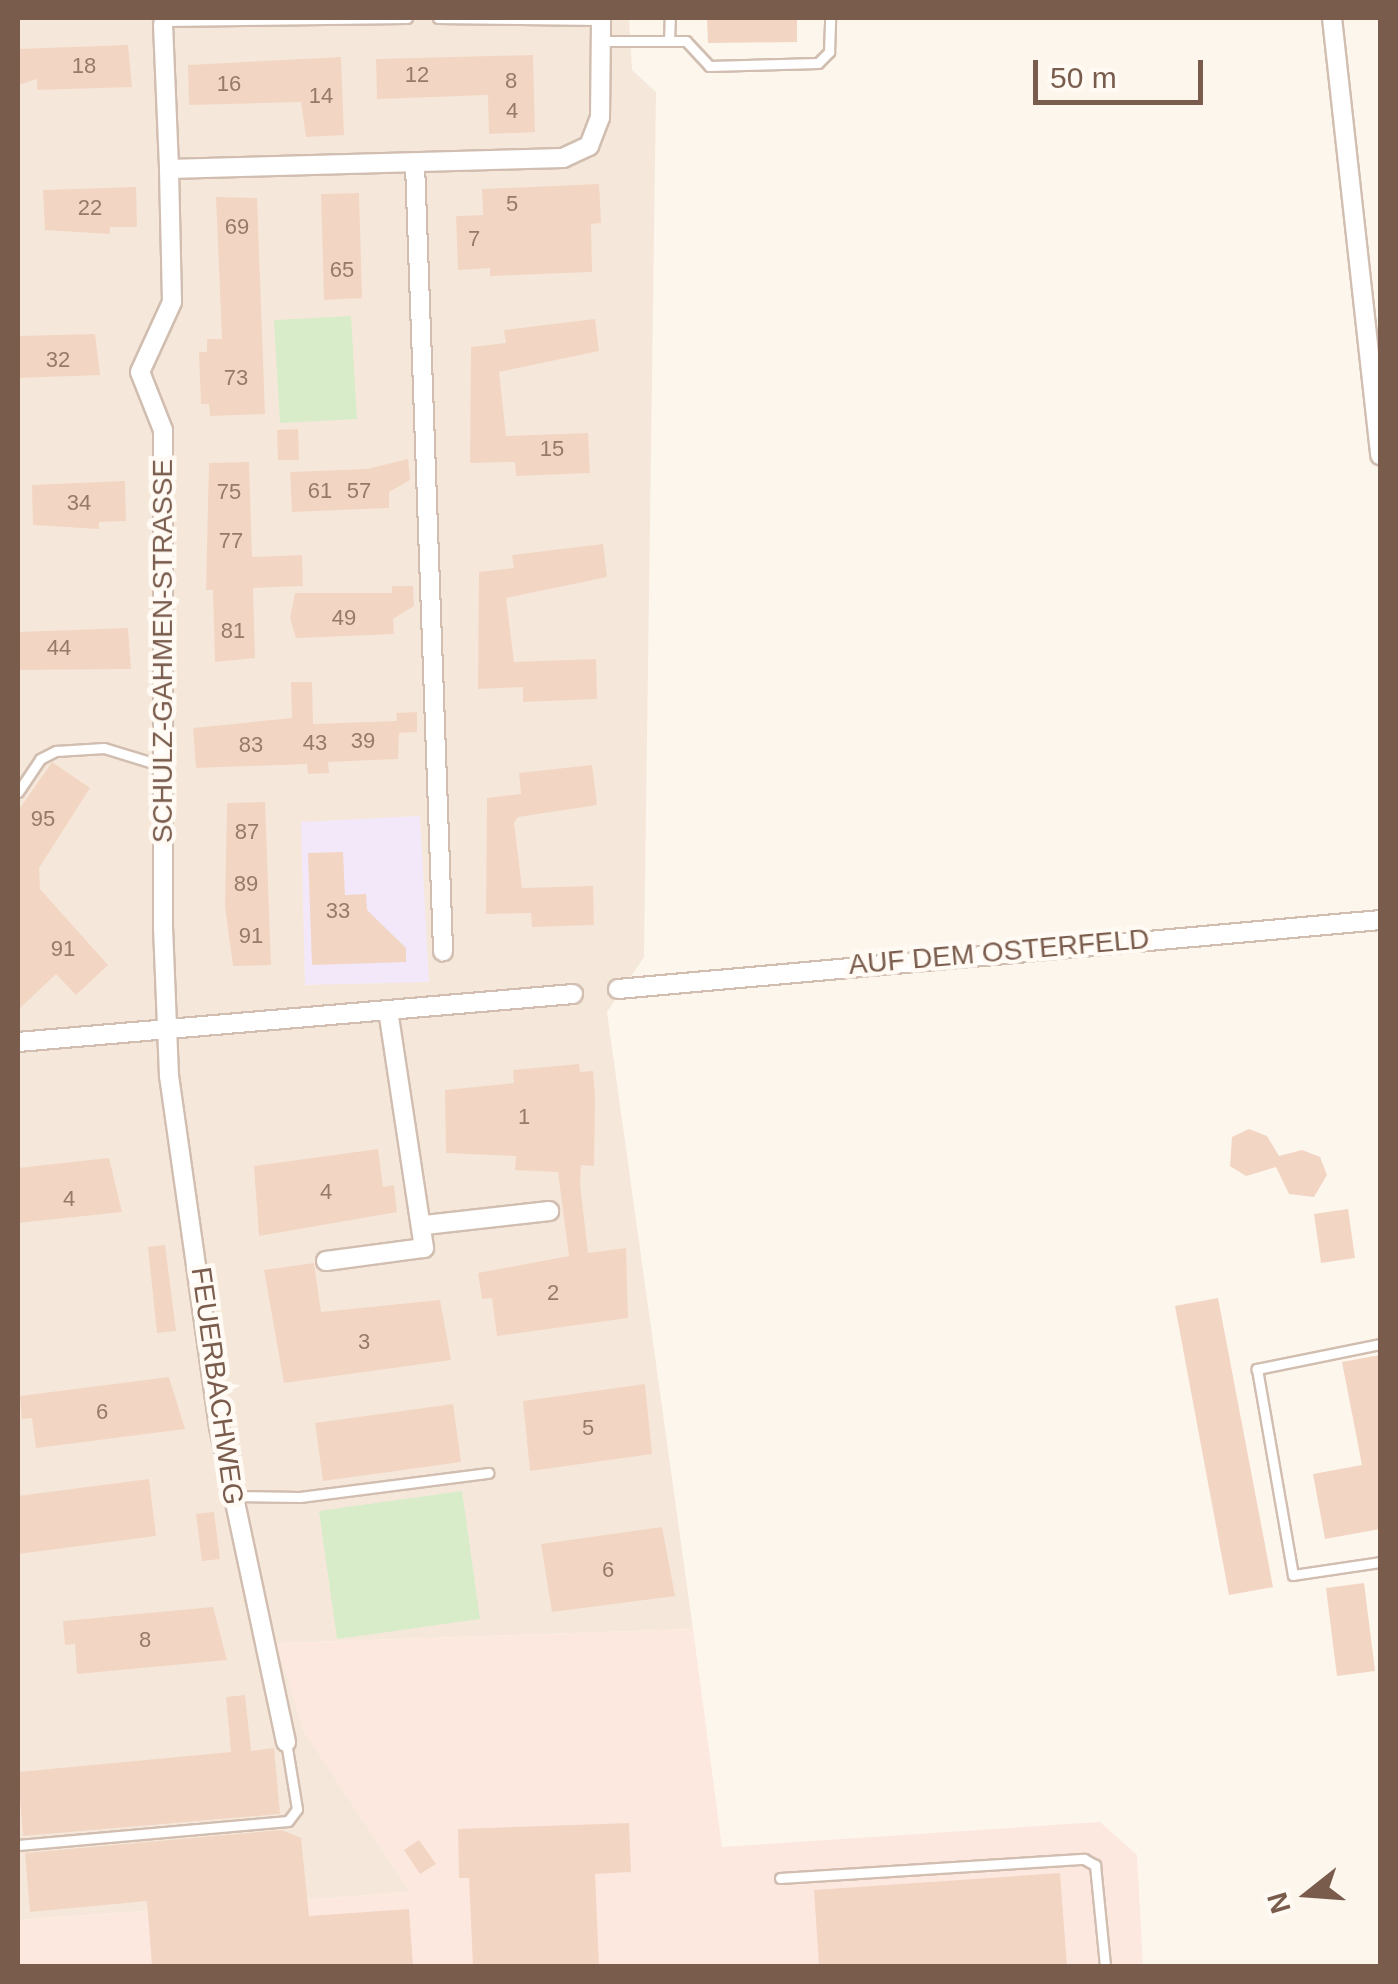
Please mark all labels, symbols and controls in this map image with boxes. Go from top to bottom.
scale bar [1038,40,1208,102]
house number: 18 [72,53,96,79]
text: 50 m [1050,61,1117,94]
house number: 12 [405,62,429,88]
house number: 8 [505,68,517,94]
house number: 16 [217,71,241,97]
house number: 14 [309,83,333,109]
house number: 4 [506,98,518,124]
house number: 5 [506,191,518,217]
house number: 22 [78,195,102,221]
house number: 69 [225,214,249,240]
house number: 7 [468,226,480,252]
house number: 65 [330,257,354,283]
house number: 32 [46,347,70,373]
house number: 73 [224,365,248,391]
house number: 15 [540,436,564,462]
street label: SCHULZ-GAHMEN-STRASSE [146,459,180,843]
house number: 61 [308,478,332,504]
house number: 57 [347,478,371,504]
house number: 75 [217,479,241,505]
house number: 34 [67,490,91,516]
house number: 77 [219,528,243,554]
house number: 49 [332,605,356,631]
house number: 81 [221,618,245,644]
house number: 44 [47,635,71,661]
house number: 39 [351,728,375,754]
house number: 43 [303,730,327,756]
house number: 83 [239,732,263,758]
house number: 95 [31,806,55,832]
house number: 87 [235,819,259,845]
house number: 89 [234,871,258,897]
house number: 33 [326,898,350,924]
street label: AUF DEM OSTERFELD [847,922,1151,982]
house number: 91 [239,923,263,949]
house number: 91 [51,936,75,962]
house number: 1 [518,1104,530,1130]
house number: 4 [320,1179,332,1205]
house number: 4 [63,1186,75,1212]
street label: FEUERBACHWEG [184,1265,250,1507]
house number: 2 [547,1280,559,1306]
house number: 3 [358,1329,370,1355]
house number: 6 [96,1399,108,1425]
house number: 5 [582,1415,594,1441]
house number: 6 [602,1557,614,1583]
house number: 8 [139,1627,151,1653]
north arrow [1258,1844,1358,1944]
text: N [1261,1889,1297,1917]

